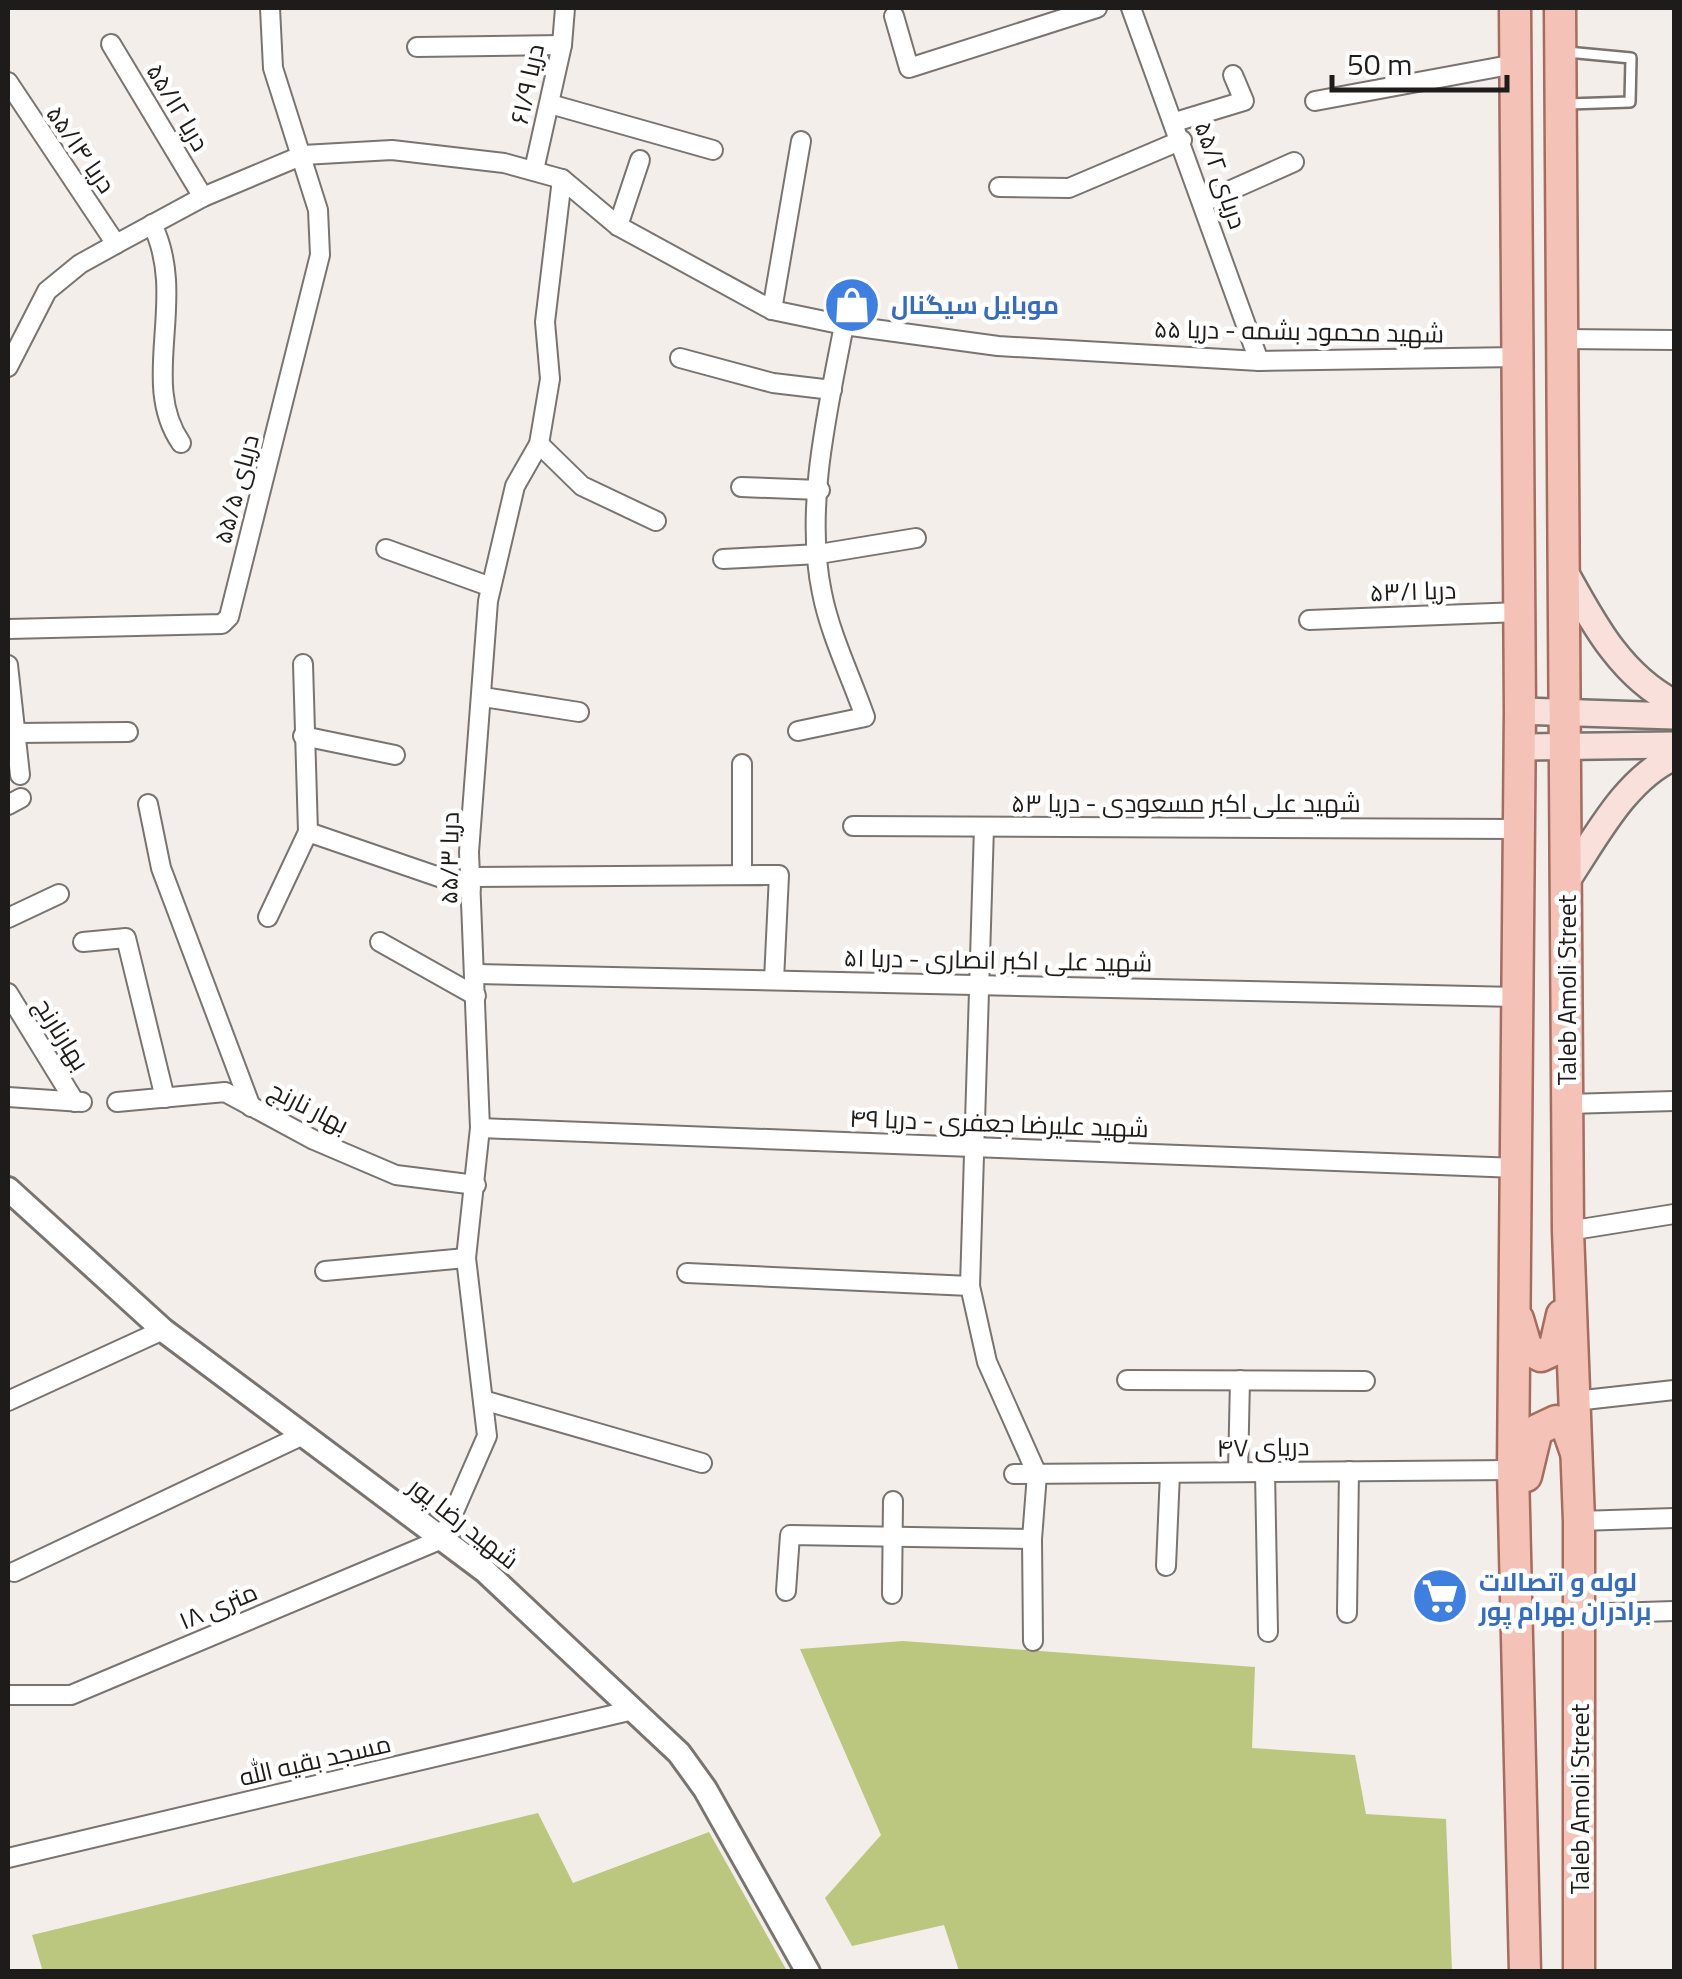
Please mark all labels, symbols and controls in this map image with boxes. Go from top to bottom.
scale bar [1332,30,1507,92]
street label: دریا ۶۱/۹ [500,40,554,128]
text: 50 m [1347,41,1412,87]
street label: دریا ۵۵/۱۲ [137,56,219,158]
street label: دریا ۵۵/۱۴ [37,97,125,201]
street label: دریای ۵۵/۲ [1185,116,1257,234]
shop icon: موبایل سیگنال [822,275,882,335]
place label: موبایل سیگنال [891,286,1059,324]
street label: شهید محمود بشمه - دریا ۵۵ [1153,309,1445,353]
street label: دریای ۵۵/۵ [203,430,269,548]
street label: دریا ۵۳/۱ [1369,570,1457,612]
street label: شهید علی اکبر مسعودی - دریا ۵۳ [1011,784,1361,822]
street label: دریا ۵۵/۳ [429,811,469,905]
street label: Taleb Amoli Street [1548,894,1586,1085]
street label: شهید علی اکبر انصاری - دریا ۵۱ [843,938,1153,982]
street label: بهارنارنج [25,990,99,1078]
street label: بهار نارنج [262,1071,356,1143]
street label: شهید علیرضا جعفری - دریا ۴۹ [849,1099,1149,1147]
street label: دریای ۴۷ [1216,1427,1310,1467]
street label: شهید رضا پور [399,1466,527,1578]
place label: لوله و اتصالات برادران بهرام پور [1478,1563,1652,1630]
supermarket icon: لوله و اتصالات برادران بهرام پور [1410,1566,1470,1626]
street label: ۱۸ متری [173,1572,263,1640]
street label: Taleb Amoli Street [1561,1703,1599,1894]
street label: مسجد بقیه الله [235,1724,395,1796]

